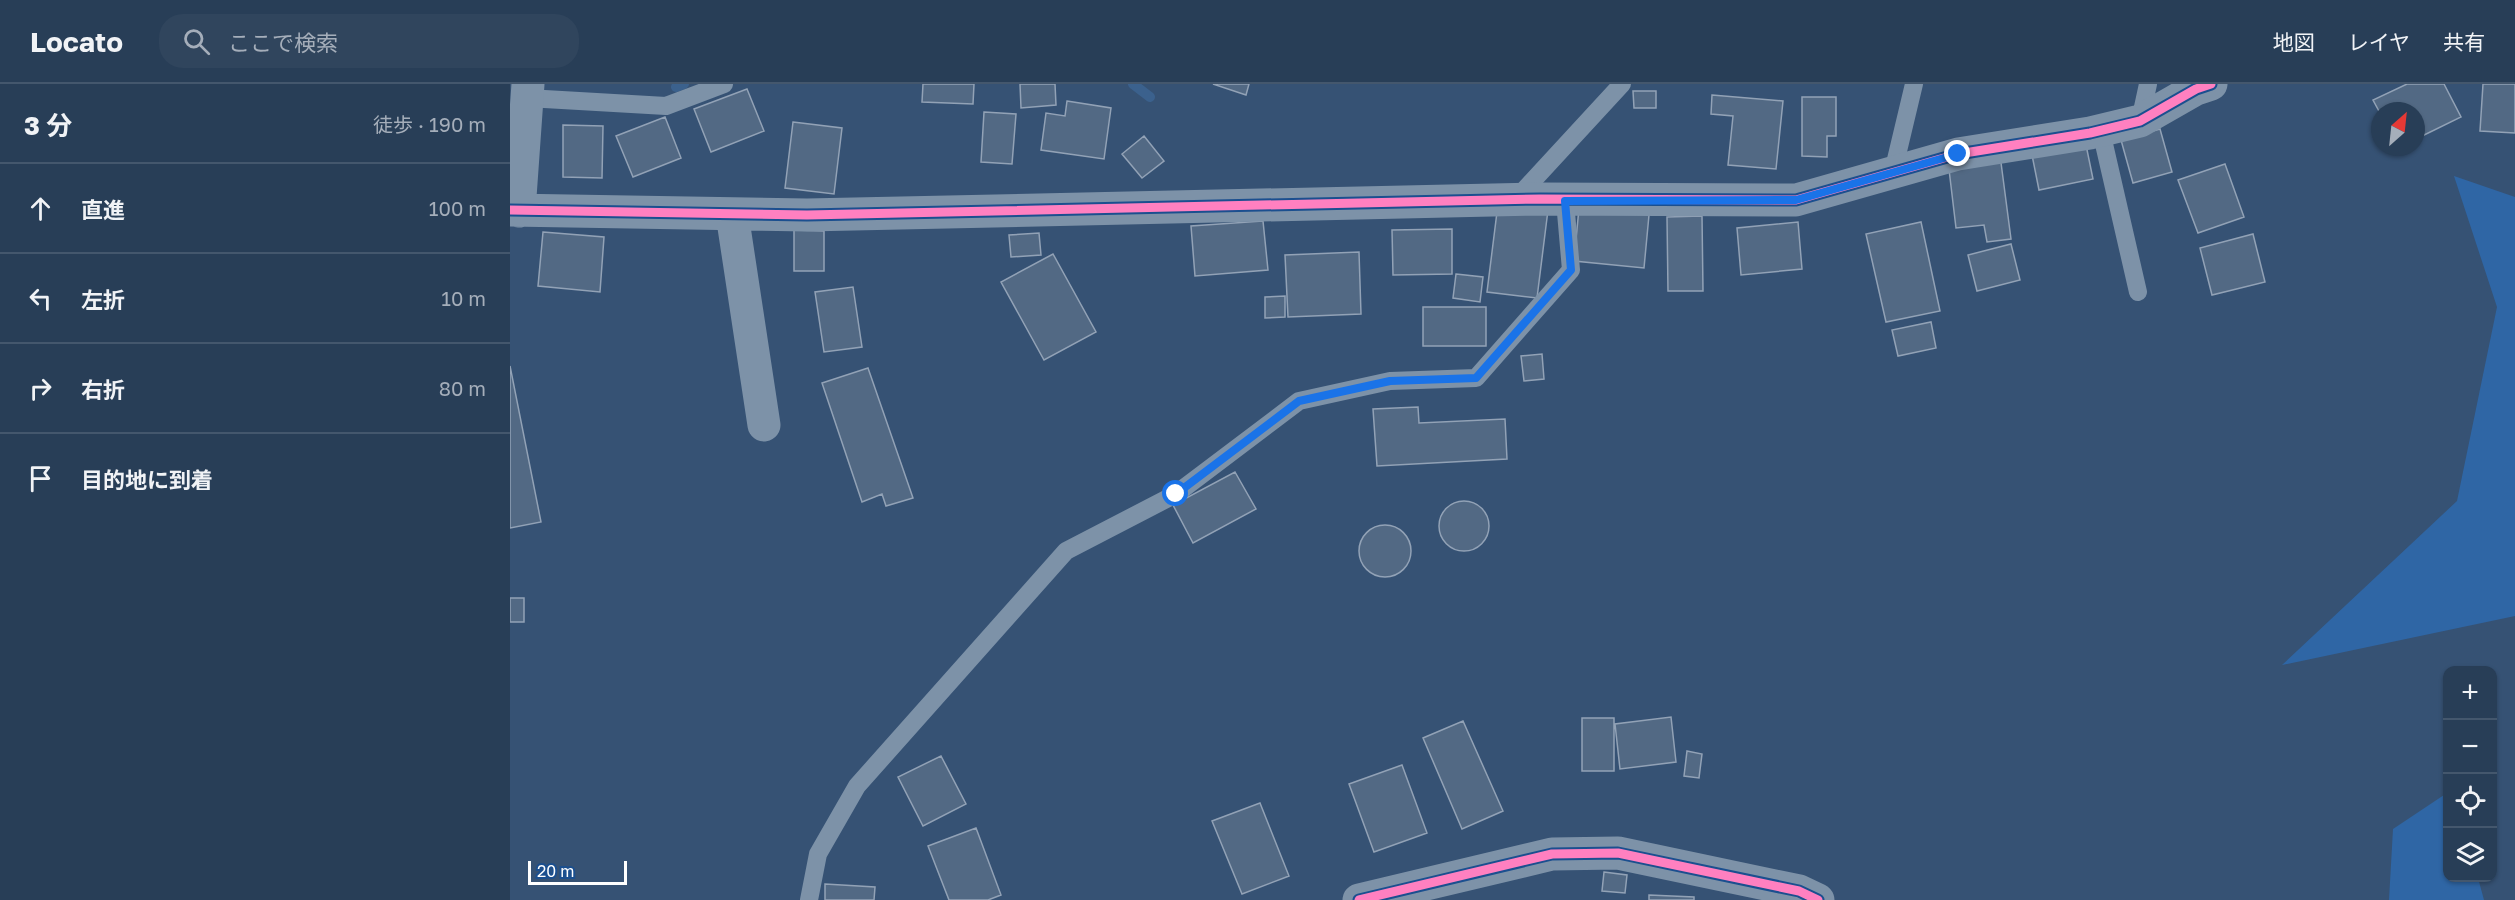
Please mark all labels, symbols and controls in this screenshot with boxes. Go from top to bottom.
search box [159,14,579,68]
text: Locato [30,25,123,58]
icon: search [180,25,213,58]
text: ここで検索 [228,29,338,56]
text: 地図 [2273,29,2315,55]
text: レイヤ [2348,29,2410,55]
text: 共有 [2443,29,2485,55]
north arrow [2371,102,2425,156]
text: 3 分 [24,110,72,141]
text: 徒歩 · 190 m [373,112,486,136]
route end [1944,140,1970,166]
icon: ahead [24,192,57,225]
text: 直進 [81,196,125,223]
text: 100 m [429,196,486,220]
icon: left [24,282,57,315]
text: 左折 [81,286,125,313]
text: 10 m [441,286,486,310]
icon: right [24,372,57,405]
text: 右折 [81,376,125,403]
text: 80 m [439,376,486,400]
icon: arrive [24,462,57,495]
text: 目的地に到着 [81,466,213,493]
route start [1162,480,1188,506]
map controls [2443,666,2497,882]
button: + [2443,666,2497,720]
button: − [2443,720,2497,774]
button: locate [2443,774,2497,828]
button: layers [2443,828,2497,882]
scale bar [528,858,627,886]
text: 20 m [537,861,574,881]

